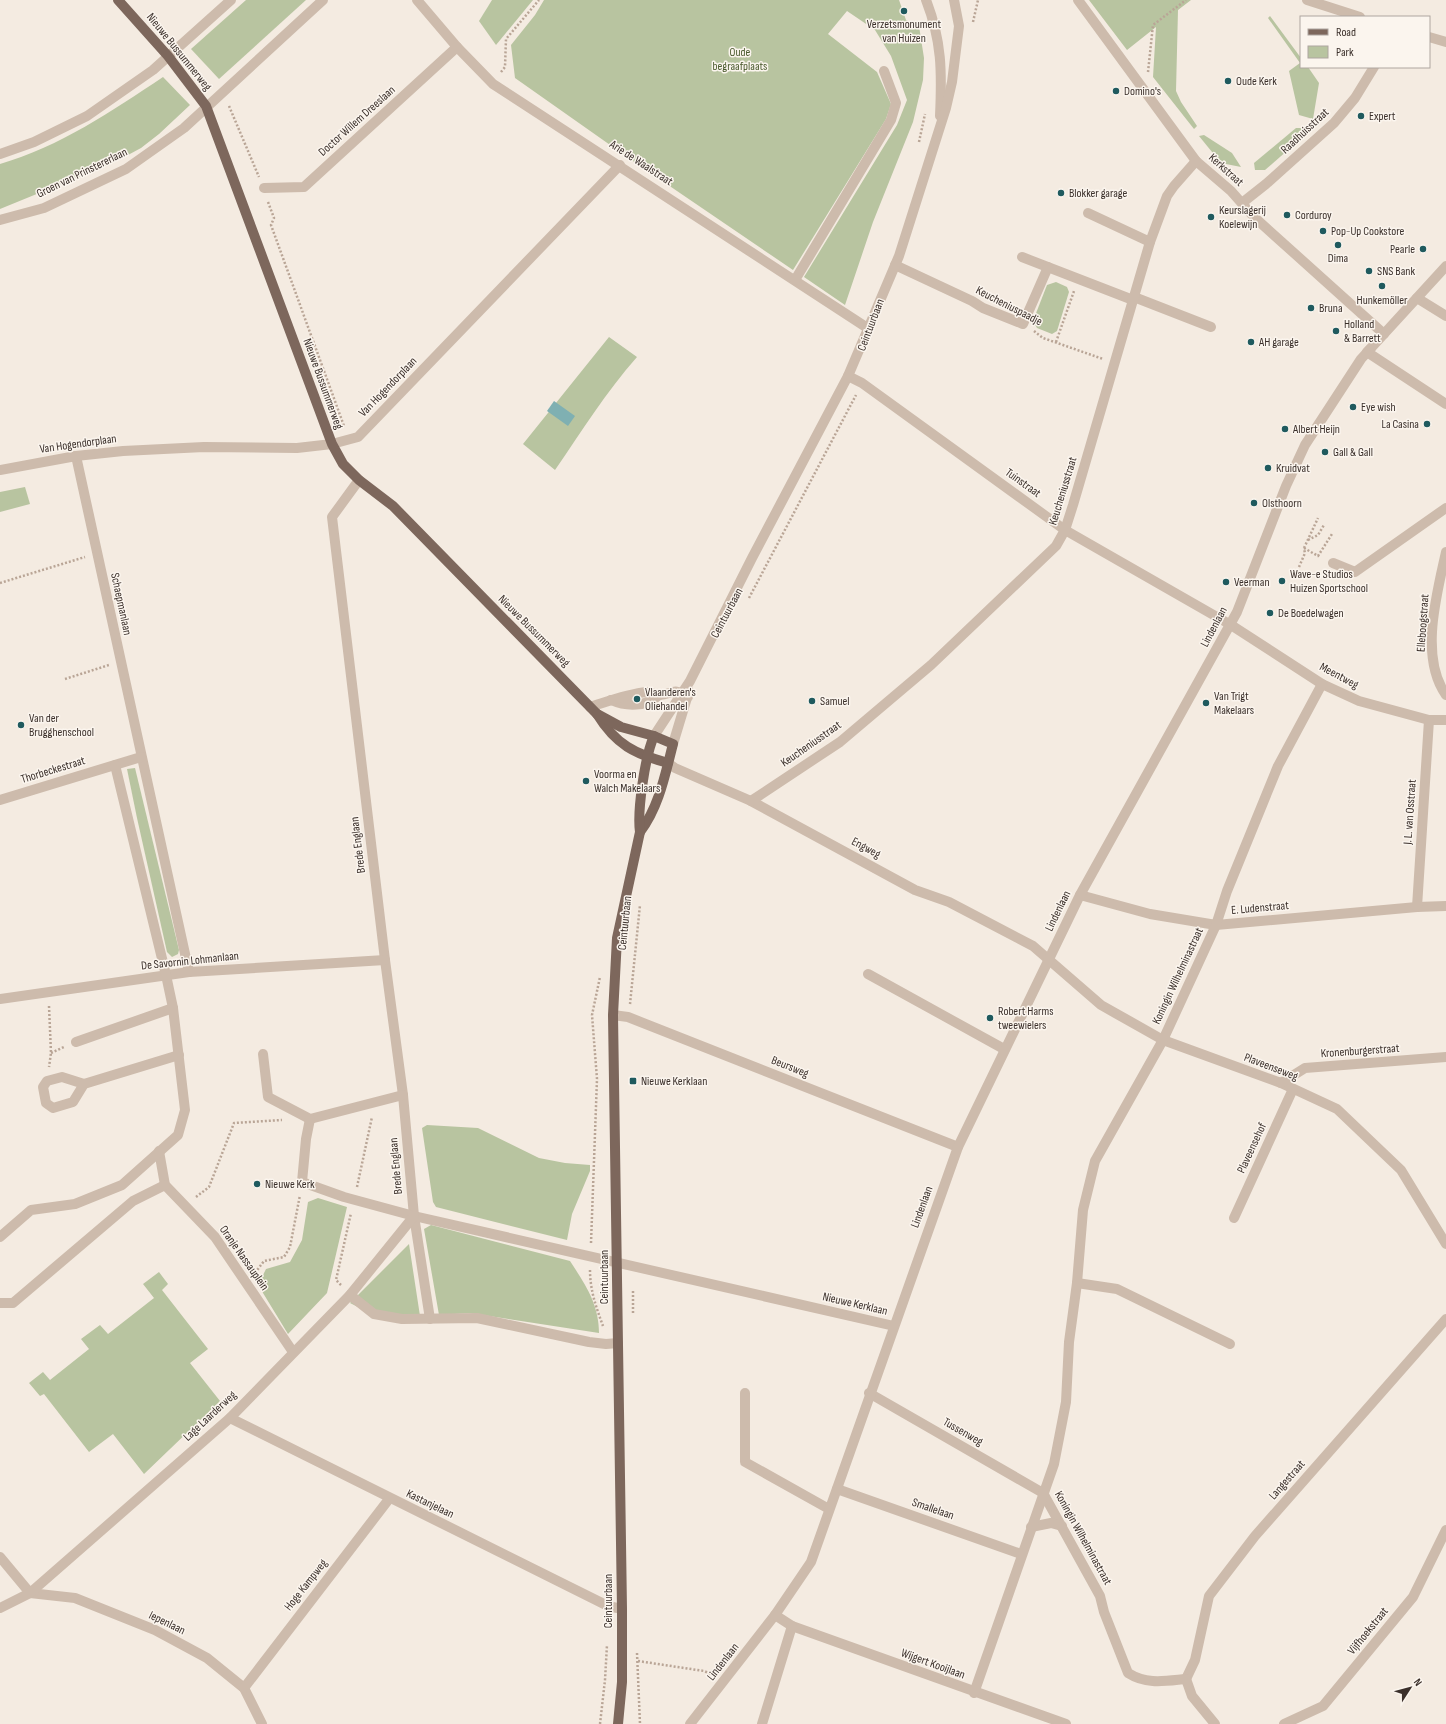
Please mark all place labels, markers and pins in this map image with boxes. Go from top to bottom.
marker: Verzetsmonument van Huizen [899,6,909,16]
place label: Verzetsmonument van Huizen [867,17,942,46]
place label: Oude Kerk [1236,74,1277,89]
marker: Oude Kerk [1223,76,1233,86]
place label: Domino's [1124,84,1161,99]
marker: Domino's [1111,86,1121,96]
place label: Expert [1369,109,1396,124]
marker: Expert [1356,111,1366,121]
place label: Blokker garage [1069,186,1128,201]
marker: Blokker garage [1056,188,1066,198]
place label: Keurslagerij Koelewijn [1219,203,1266,232]
place label: Corduroy [1295,208,1332,223]
marker: Corduroy [1282,210,1292,220]
marker: Keurslagerij Koelewijn [1206,212,1216,222]
place label: Pop-Up Cookstore [1331,224,1404,239]
marker: Pop-Up Cookstore [1318,226,1328,236]
marker: Dima [1333,240,1343,250]
place label: Pearle [1390,242,1415,257]
marker: Pearle [1418,244,1428,254]
place label: Dima [1328,251,1349,266]
place label: SNS Bank [1377,264,1415,279]
marker: SNS Bank [1364,266,1374,276]
marker: Hunkemöller [1377,281,1387,291]
place label: Hunkemöller [1357,293,1408,308]
place label: Bruna [1319,301,1343,316]
marker: Bruna [1306,303,1316,313]
place label: Holland & Barrett [1344,317,1381,346]
marker: Holland & Barrett [1331,326,1341,336]
place label: AH garage [1258,335,1299,350]
marker: AH garage [1246,337,1256,347]
place label: Eye wish [1361,400,1396,415]
marker: Eye wish [1348,402,1358,412]
place label: La Casina [1381,417,1419,432]
marker: La Casina [1422,419,1432,429]
place label: Albert Heijn [1292,422,1340,437]
marker: Albert Heijn [1280,424,1290,434]
place label: Gall & Gall [1333,445,1373,460]
marker: Gall & Gall [1320,447,1330,457]
place label: Kruidvat [1276,461,1310,476]
marker: Kruidvat [1263,463,1273,473]
place label: Olsthoorn [1262,496,1302,511]
marker: Olsthoorn [1249,498,1259,508]
place label: Wave-e Studios Huizen Sportschool [1290,567,1368,596]
place label: Veerman [1234,575,1270,590]
marker: Wave-e Studios Huizen Sportschool [1277,576,1287,586]
marker: Veerman [1221,577,1231,587]
place label: De Boedelwagen [1278,606,1344,621]
marker: De Boedelwagen [1265,608,1275,618]
place label: Vlaanderen's Oliehandel [645,685,696,714]
place label: Van Trigt Makelaars [1214,689,1254,718]
marker: Vlaanderen's Oliehandel [632,694,642,704]
place label: Samuel [820,694,850,709]
marker: Samuel [807,696,817,706]
marker: Van Trigt Makelaars [1201,698,1211,708]
place label: Van der Brugghenschool [29,711,94,740]
marker: Van der Brugghenschool [16,720,26,730]
place label: Voorma en Walch Makelaars [594,767,660,796]
marker: Voorma en Walch Makelaars [581,776,591,786]
place label: Robert Harms tweewielers [998,1004,1054,1033]
marker: Robert Harms tweewielers [985,1013,995,1023]
place label: Nieuwe Kerklaan [641,1074,707,1089]
marker: Nieuwe Kerklaan [628,1076,638,1086]
place label: Nieuwe Kerk [265,1177,315,1192]
marker: Nieuwe Kerk [252,1179,262,1189]

